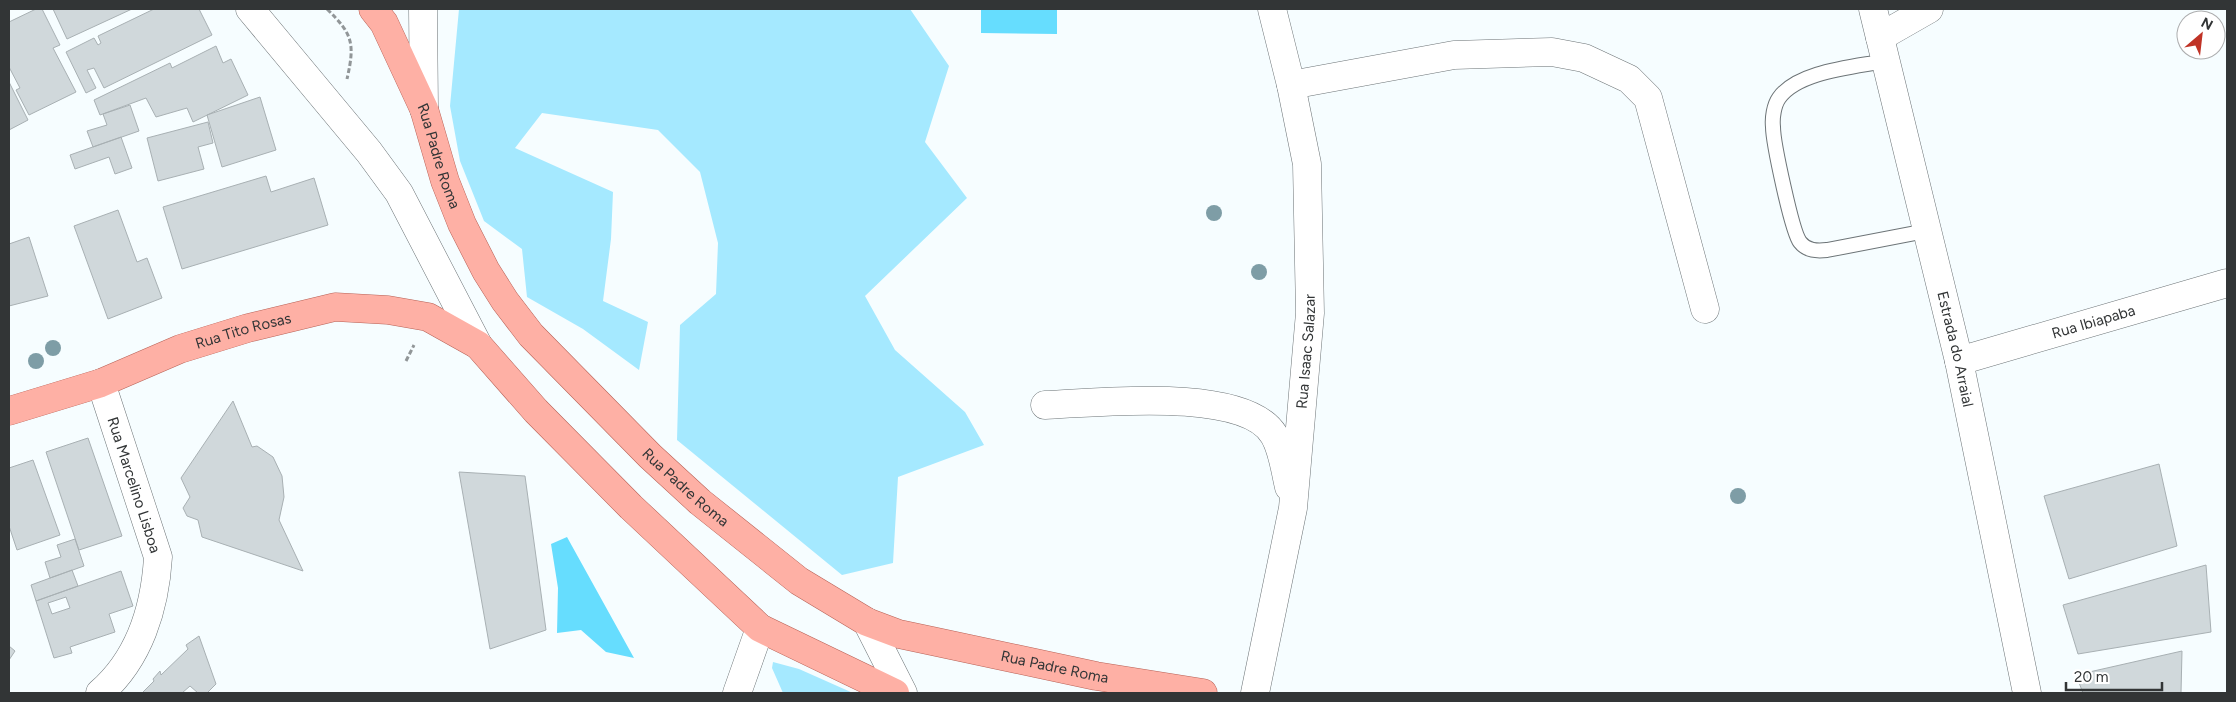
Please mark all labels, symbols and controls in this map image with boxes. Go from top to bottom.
north arrow [2176,10,2226,60]
text: N [2198,14,2216,34]
street label: Rua Padre Roma [414,100,464,211]
street label: Estrada do Arraial [1933,289,1977,409]
street label: Rua Isaac Salazar [1293,294,1319,410]
street label: Rua Ibiapaba [2050,301,2137,343]
street label: Rua Tito Rosas [193,309,293,353]
street label: Rua Marcelino Lisboa [104,415,164,555]
street label: Rua Padre Roma [638,444,732,530]
street label: Rua Padre Roma [999,647,1110,687]
scale bar [2066,660,2162,692]
text: 20 m [2074,668,2108,686]

